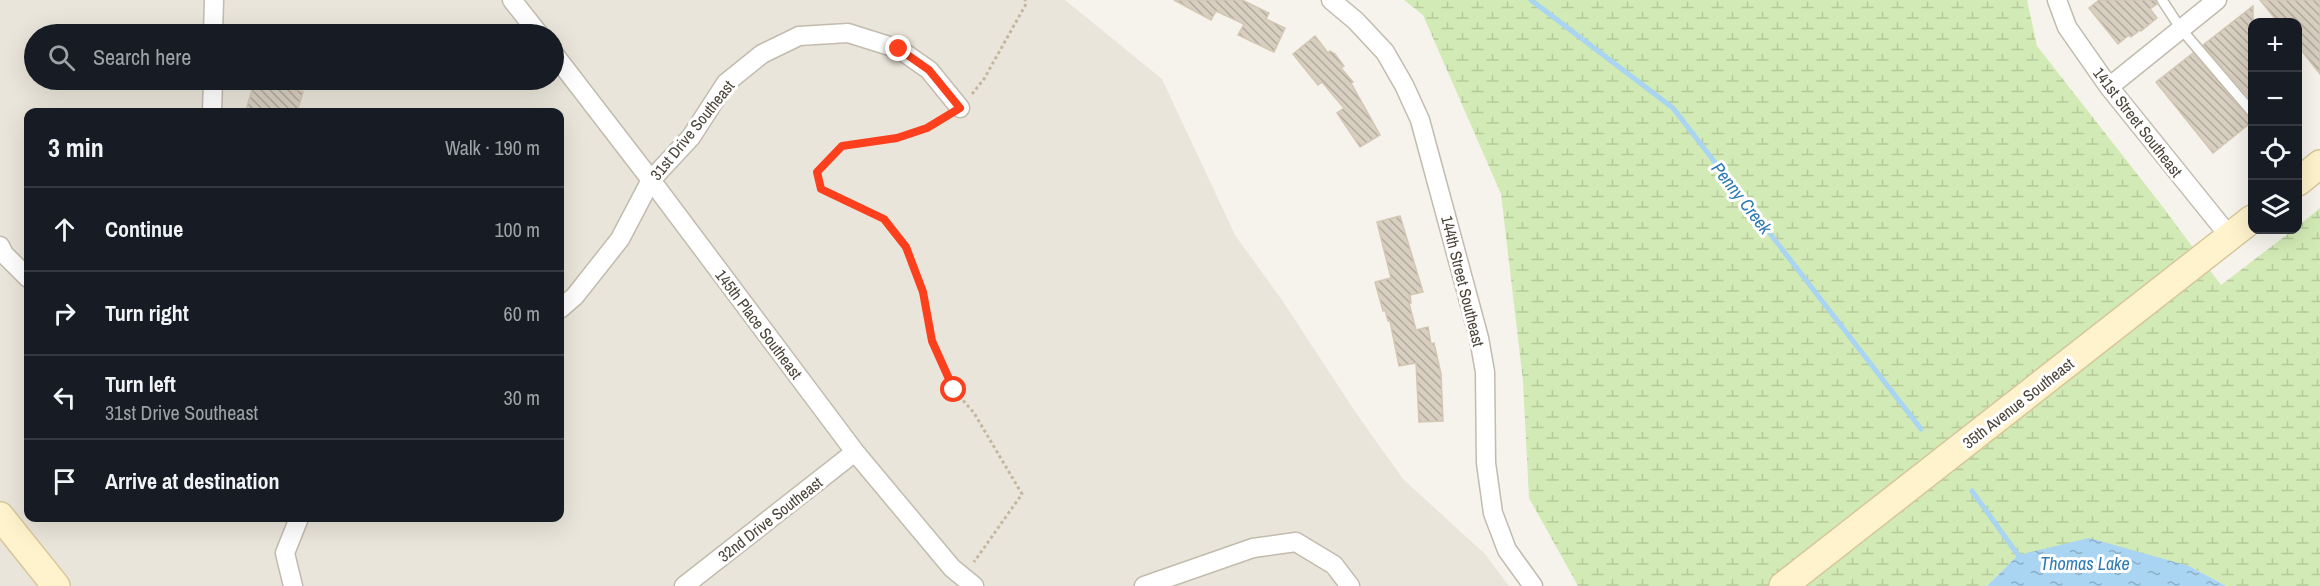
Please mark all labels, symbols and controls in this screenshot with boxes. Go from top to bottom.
map controls [2248,18,2302,234]
button: + [2248,18,2302,72]
search box [24,24,564,90]
route end [885,35,911,61]
icon: search [45,41,78,74]
text: Search here [93,42,191,72]
street label: 141st Street Southeast [2088,63,2188,182]
button: − [2248,72,2302,126]
street label: 31st Drive Southeast [645,75,739,185]
button: locate [2248,126,2302,180]
text: 3 min [48,130,104,165]
text: Walk · 190 m [445,134,540,161]
water label: Penny Creek [1706,157,1778,240]
button: layers [2248,180,2302,234]
icon: ahead [48,213,81,246]
street label: 144th Street Southeast [1436,213,1490,349]
text: Continue [105,214,183,244]
text: 100 m [494,216,540,243]
street label: 145th Place Southeast [710,265,808,384]
icon: right [48,297,81,330]
text: Turn right [105,298,189,328]
text: 60 m [504,300,540,327]
street label: 35th Avenue Southeast [1958,352,2078,453]
text: Turn left [105,369,176,399]
route start [940,376,966,402]
icon: left [48,381,81,414]
text: 30 m [504,384,540,411]
text: 31st Drive Southeast [105,399,258,426]
icon: arrive [48,465,81,498]
text: Arrive at destination [105,466,279,496]
street label: 32nd Drive Southeast [713,471,827,567]
water label: Thomas Lake [2040,551,2130,576]

